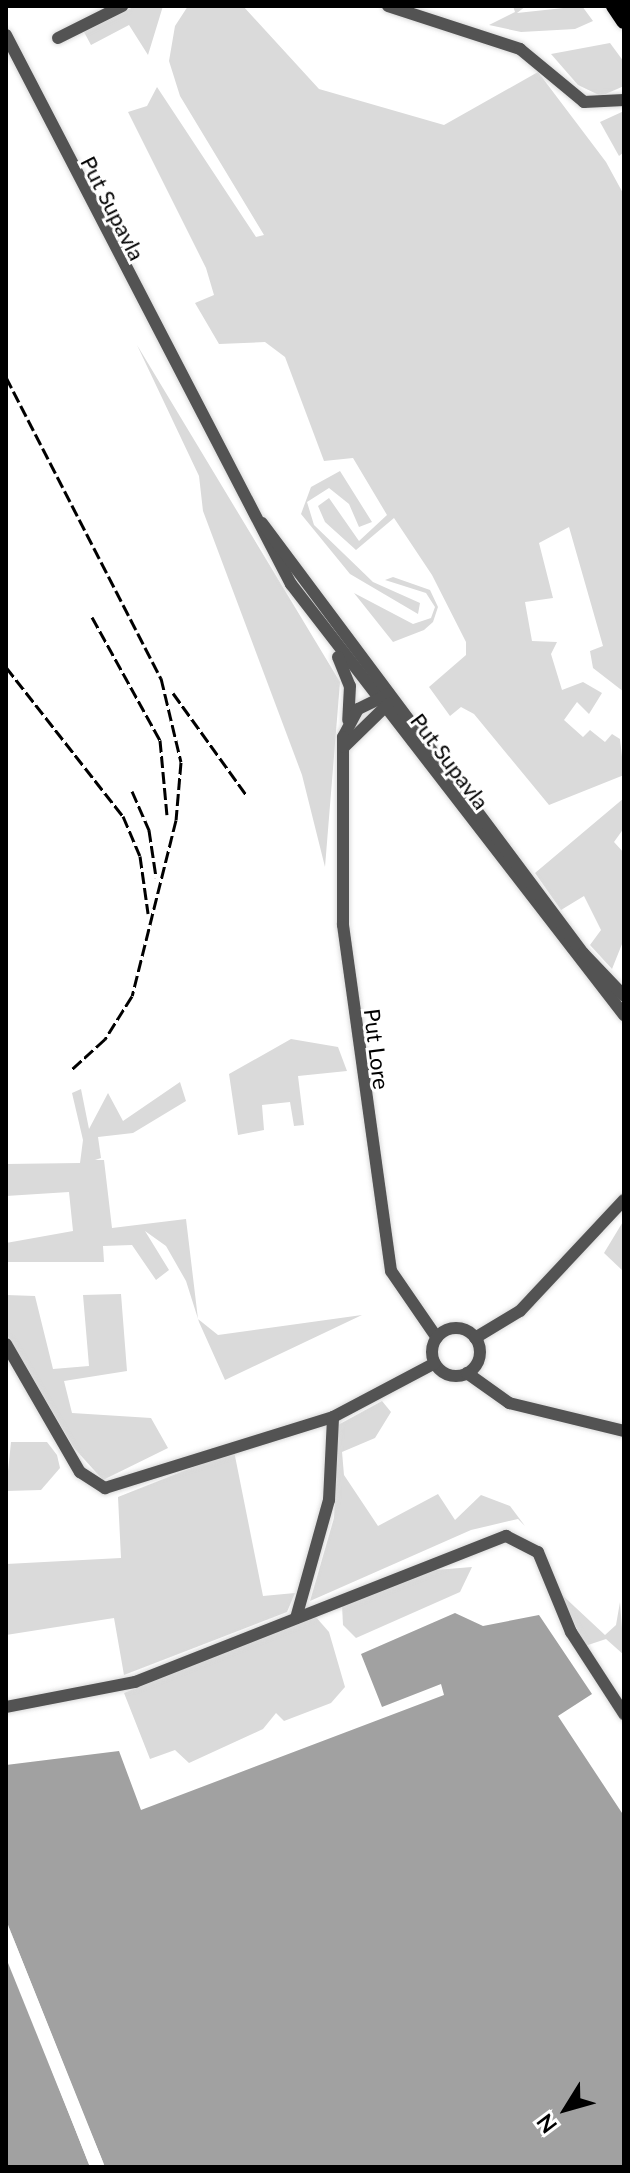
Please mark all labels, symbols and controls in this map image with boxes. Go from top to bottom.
street label: Put Supavla [76,151,150,265]
street label: Put Supavla [405,708,495,814]
street label: Put Lore [359,1007,395,1091]
north arrow [526,2069,606,2149]
text: N [531,2109,562,2139]

